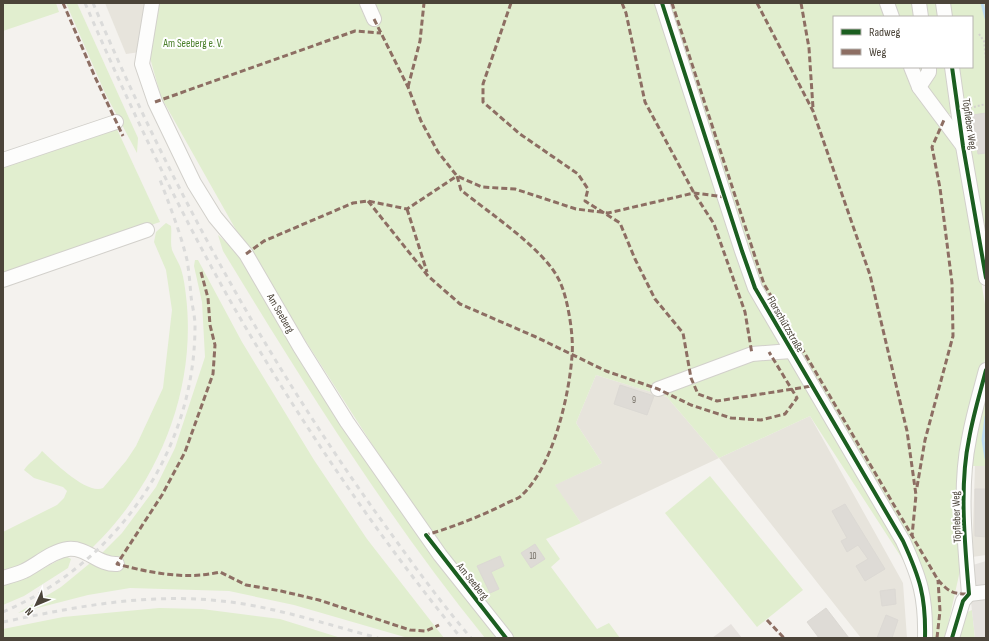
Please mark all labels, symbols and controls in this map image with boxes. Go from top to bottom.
legend [833,16,973,68]
text: Radweg [869,25,901,40]
park label: Am Seeberg e. V. [162,37,223,50]
text: Weg [869,45,886,60]
street label: Töpfleber Weg [959,98,980,151]
street label: Am Seeberg [264,290,297,336]
street label: Florschützstraße [764,294,807,355]
house number: 9 [632,395,636,406]
street label: Töpfleber Weg [949,490,964,543]
house number: 10 [529,551,537,562]
street label: Am Seeberg [453,560,492,603]
north arrow [16,585,56,625]
text: N [22,605,36,618]

